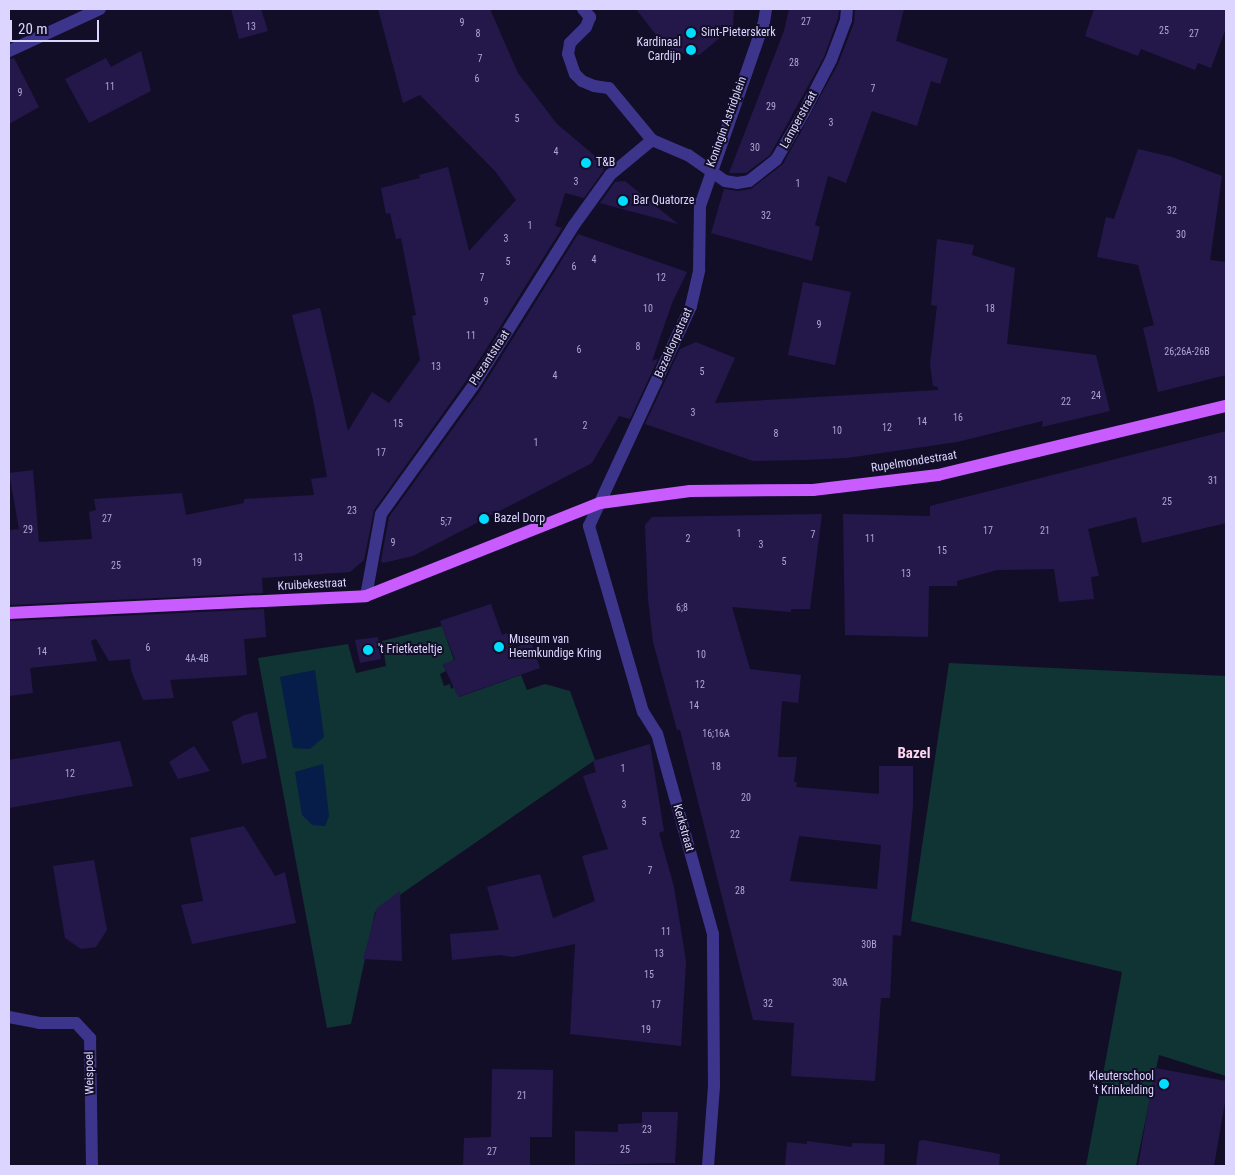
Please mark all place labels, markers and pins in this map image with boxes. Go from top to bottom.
place label: Sint-Pieterskerk [701,26,776,40]
marker: Sint-Pieterskerk [685,27,697,39]
place label: Kardinaal Cardijn [636,36,681,64]
marker: Kardinaal Cardijn [685,44,697,56]
place label: T&B [596,156,615,170]
marker: T&B [580,157,592,169]
place label: Bar Quatorze [633,194,694,208]
marker: Bar Quatorze [617,195,629,207]
place label: Bazel Dorp [494,512,545,526]
marker: Bazel Dorp [478,513,490,525]
place label: Museum van Heemkundige Kring [509,633,601,661]
marker: Museum van Heemkundige Kring [493,641,505,653]
place label: 't Frietketeltje [378,643,442,657]
marker: 't Frietketeltje [362,644,374,656]
place label: Kleuterschool 't Krinkelding [1089,1070,1154,1098]
marker: Kleuterschool 't Krinkelding [1158,1078,1170,1090]

